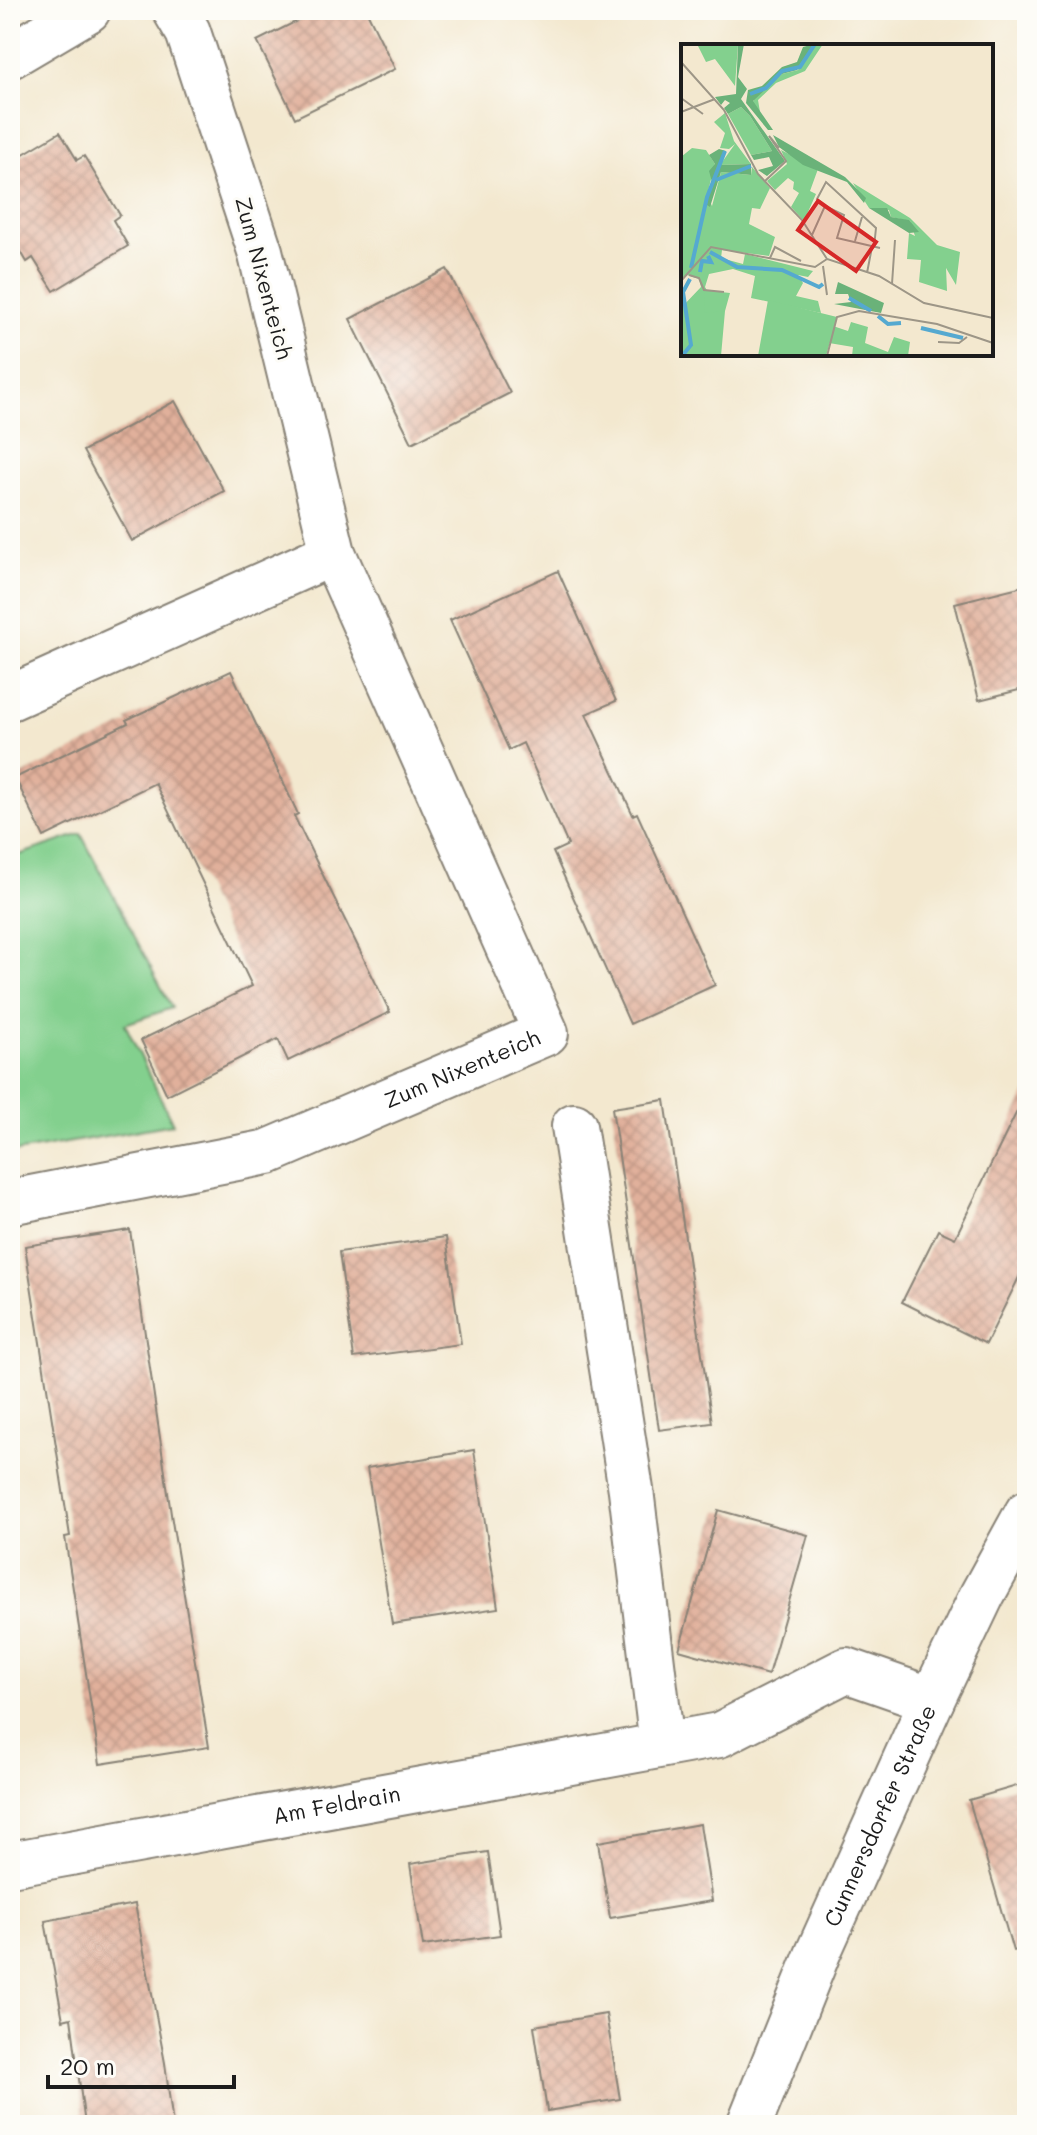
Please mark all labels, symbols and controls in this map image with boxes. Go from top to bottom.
inset map [681,44,993,356]
street label: Zum Nixenteich [229,194,300,362]
street label: Zum Nixenteich [380,1022,544,1115]
street label: Cunnersdorfer Straße [817,1700,942,1931]
street label: Am Feldrain [271,1778,403,1830]
scale bar [48,2039,234,2089]
text: 20 m [60,2050,115,2081]

